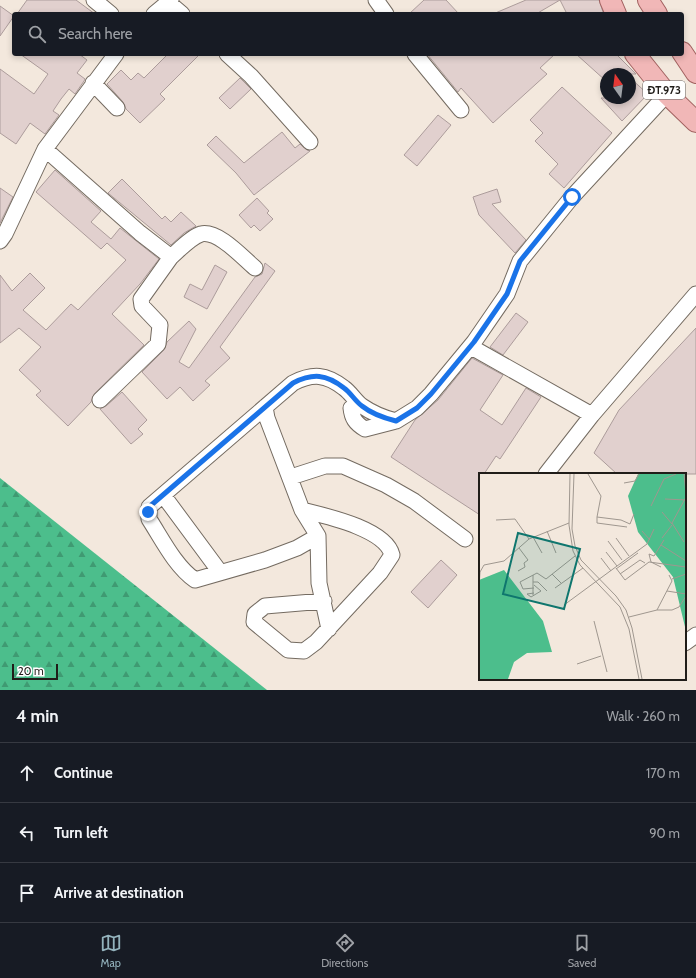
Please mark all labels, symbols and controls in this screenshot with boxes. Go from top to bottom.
search box [12,12,684,56]
icon: search [26,23,48,45]
text: Search here [58,25,133,43]
north arrow [600,68,636,104]
road number: ĐT.973 [643,81,685,99]
route start [563,188,581,206]
inset map [479,473,686,680]
route end [139,503,157,521]
scale bar [12,662,58,681]
text: 20 m [18,664,44,678]
text: 4 min [16,706,59,726]
text: Walk · 260 m [607,708,680,724]
icon: ahead [16,762,38,784]
text: Continue [54,764,113,782]
text: 170 m [646,765,680,781]
icon: left [16,822,38,844]
text: Turn left [54,824,108,842]
text: 90 m [649,825,680,841]
icon: arrive [16,882,38,904]
text: Arrive at destination [54,884,184,902]
tab: Map [100,932,122,970]
tab: Directions [321,932,368,970]
tab: Saved [568,932,596,970]

